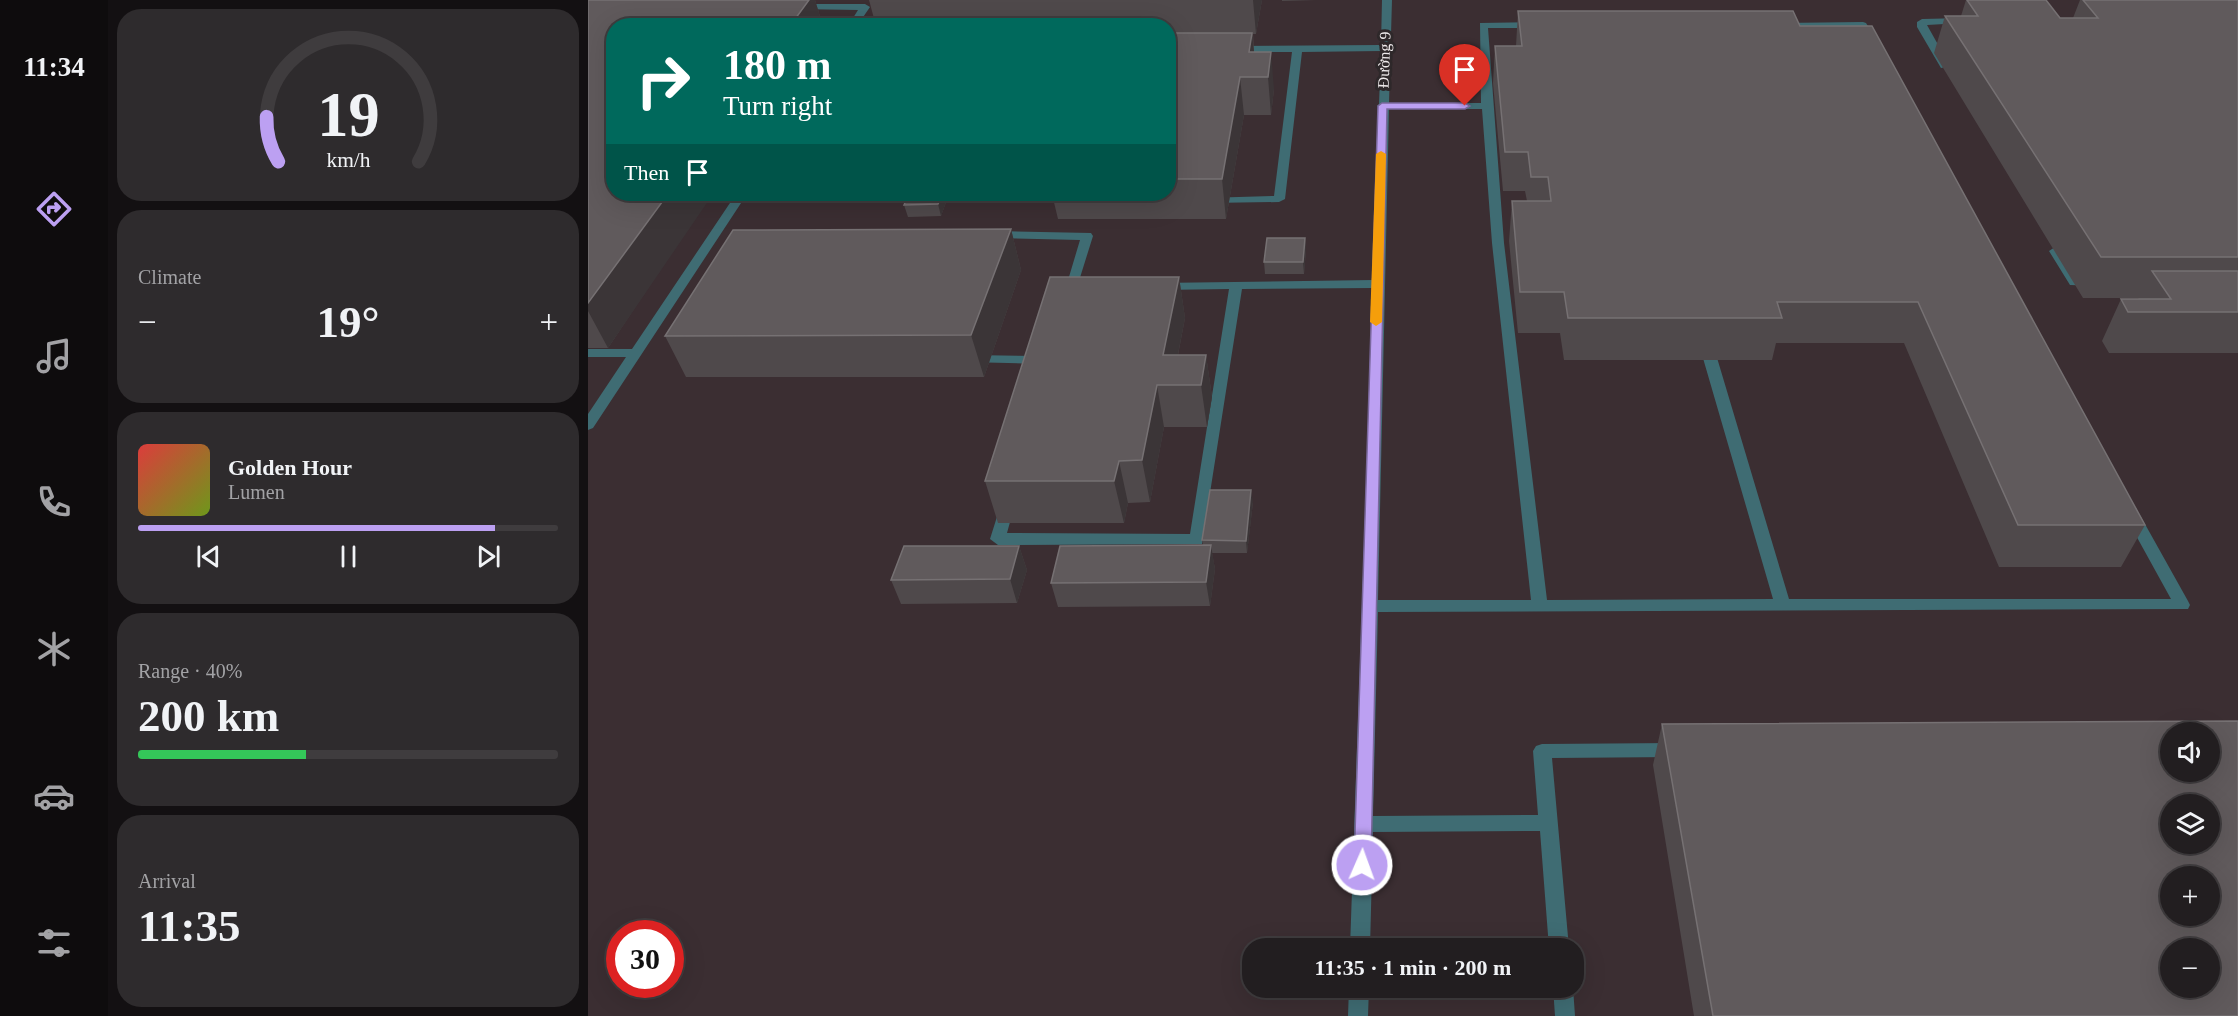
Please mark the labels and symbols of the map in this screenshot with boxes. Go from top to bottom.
street label: Đường 9 [1375,31,1394,89]
pin [1439,44,1490,106]
position arrow [1330,833,1394,897]
speed limit sign: 30 [606,920,684,998]

